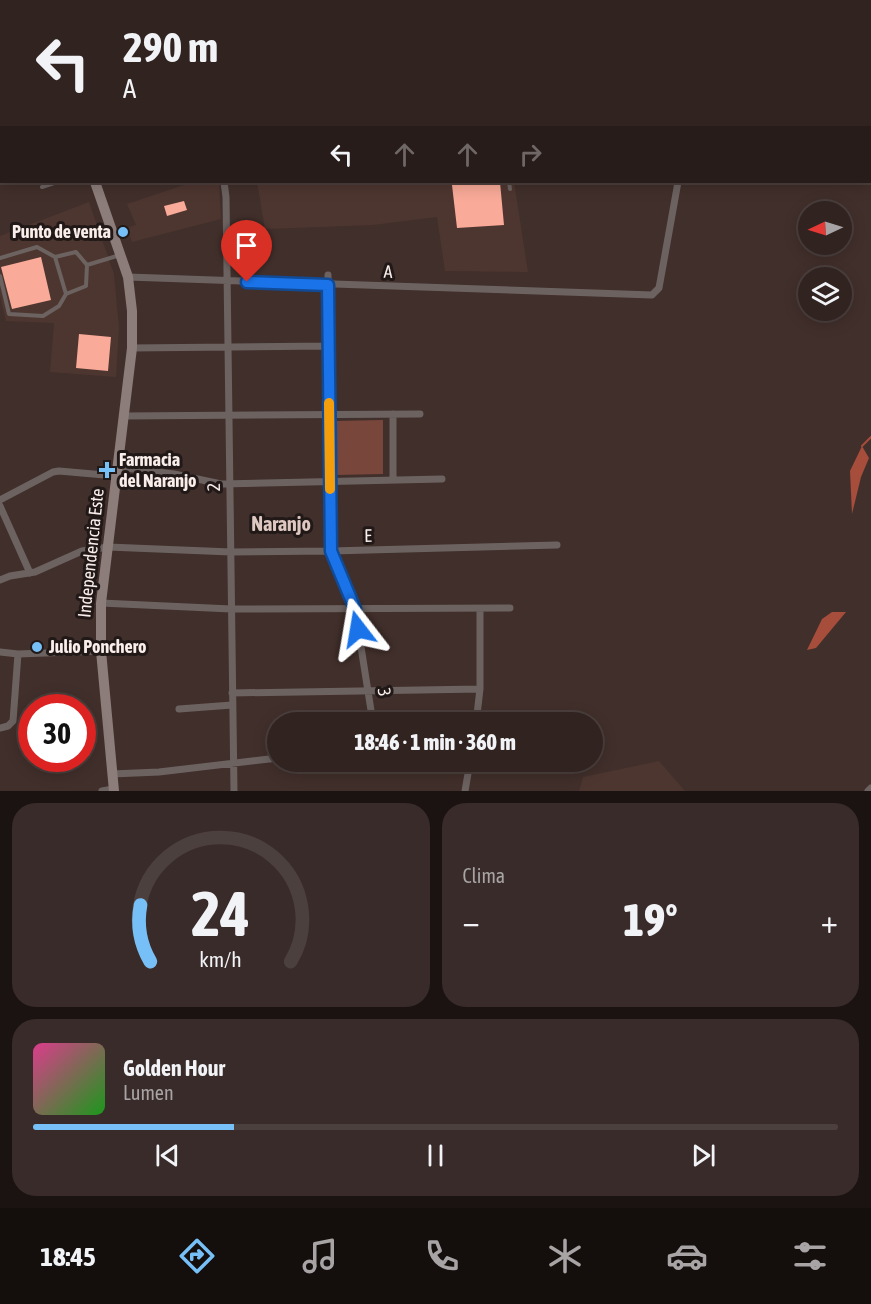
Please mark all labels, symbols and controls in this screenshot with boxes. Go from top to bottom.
text: 290 m [123,23,218,71]
icon: left [24,24,102,102]
text: A [123,73,136,104]
icon: left [325,138,358,171]
icon: ahead [388,138,421,171]
icon: ahead [451,138,484,171]
icon: right [514,138,547,171]
north arrow [798,201,852,255]
map controls [798,201,852,321]
pin [221,220,272,282]
place label: Punto de venta [12,221,111,242]
marker: Punto de venta [116,225,130,239]
icon: arrive [230,229,263,262]
street label: A [383,261,393,282]
button: layers [798,267,852,321]
place label: Farmacia del Naranjo [119,449,197,491]
marker: Farmacia del Naranjo [100,463,114,477]
street label: 2 [203,483,224,491]
street label: Independencia Este [73,487,108,619]
district label: Naranjo [251,512,311,535]
street label: E [364,525,372,546]
position arrow [326,597,390,661]
place label: Julio Ponchero [48,636,146,657]
marker: Julio Ponchero [30,640,44,654]
street label: 3 [374,686,395,698]
speed limit sign: 30 [18,694,96,772]
text: 18:46 · 1 min · 360 m [354,729,516,755]
text: Clima [463,864,505,887]
text: 24 [191,878,250,949]
text: 19° [623,894,678,946]
text: − [463,902,480,940]
text: + [821,902,838,940]
text: km/h [199,947,242,972]
text: Golden Hour [123,1055,225,1081]
text: Lumen [123,1081,174,1104]
icon: previous [151,1139,184,1172]
icon: pause [419,1139,452,1172]
icon: next [687,1139,720,1172]
icon: directions [176,1235,218,1277]
icon: music [299,1235,341,1277]
icon: phone [421,1235,463,1277]
icon: climate [544,1235,586,1277]
icon: car [666,1235,708,1277]
icon: filters [789,1235,831,1277]
text: 18:45 [40,1241,96,1272]

